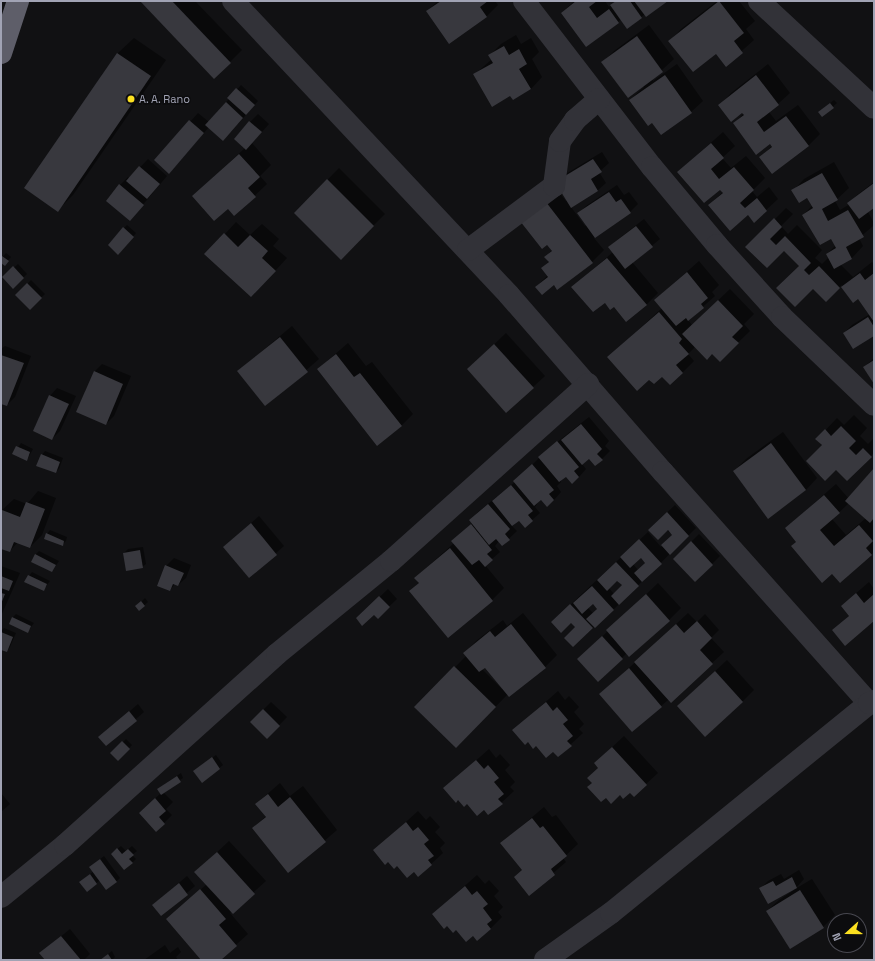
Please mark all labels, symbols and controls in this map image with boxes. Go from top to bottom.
place label: A. A. Rano [139,92,191,106]
marker: A. A. Rano [126,94,136,104]
north arrow [827,913,867,953]
text: N [829,931,845,943]

